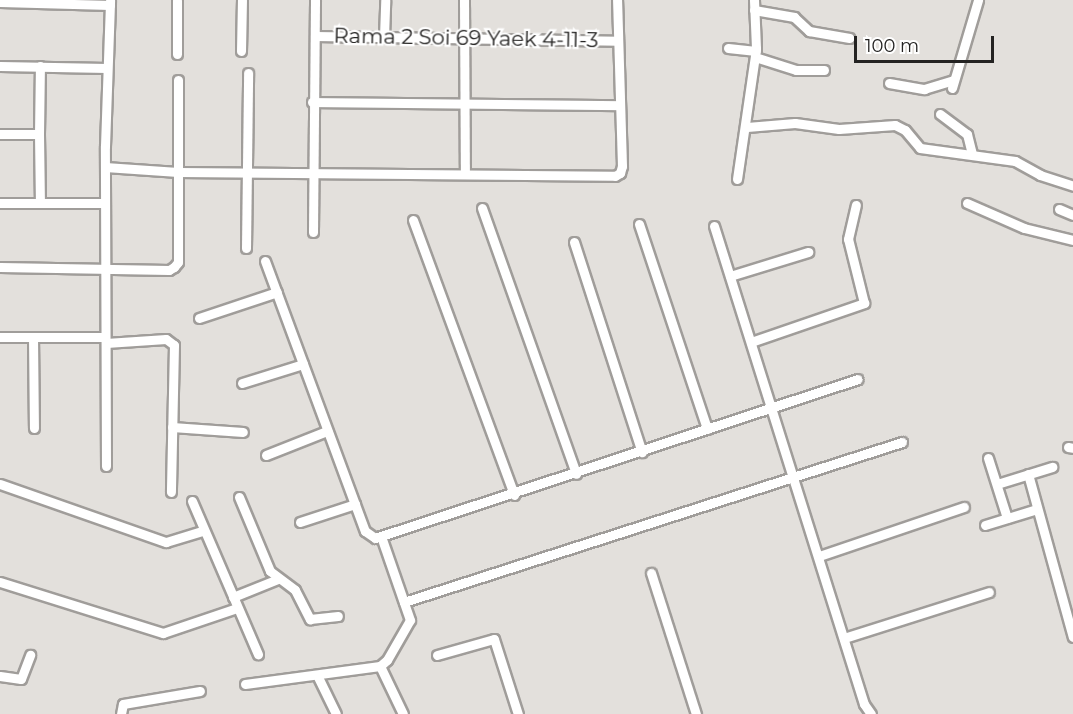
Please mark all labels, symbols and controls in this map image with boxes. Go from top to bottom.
street label: Rama 2 Soi 69 Yaek 4-11-3 [333,23,599,53]
scale bar [857,24,996,62]
text: 100 m [865,35,919,57]

